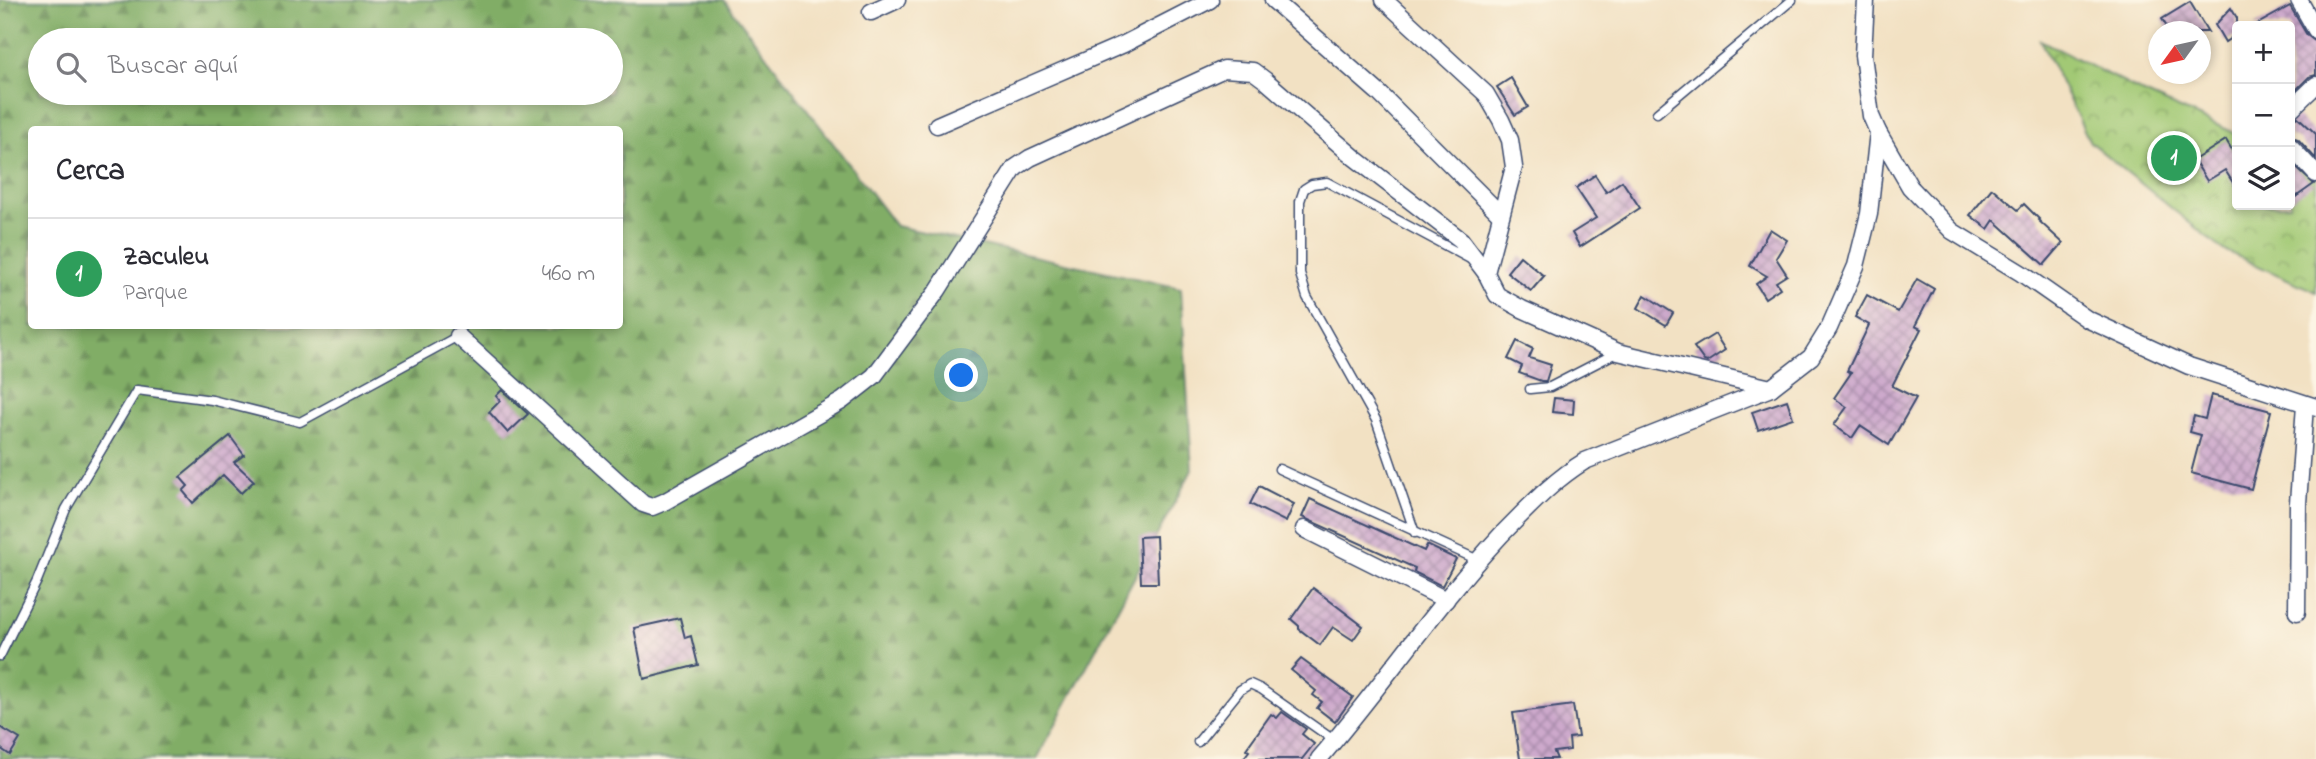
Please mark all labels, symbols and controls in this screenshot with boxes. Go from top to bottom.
north arrow [2148,21,2211,84]
map controls [2232,21,2295,210]
button: + [2232,21,2295,84]
search box [28,28,623,105]
icon: search [52,48,90,86]
text: Buscar aquí [108,48,238,86]
button: − [2232,84,2295,147]
pin: 1 [2151,132,2197,184]
button: layers [2232,147,2295,210]
text: Cerca [56,150,125,194]
text: Zaculeu [123,239,209,277]
text: 1 [75,258,83,291]
text: 460 m [542,258,595,291]
text: Parque [123,277,187,310]
your location [944,358,978,392]

